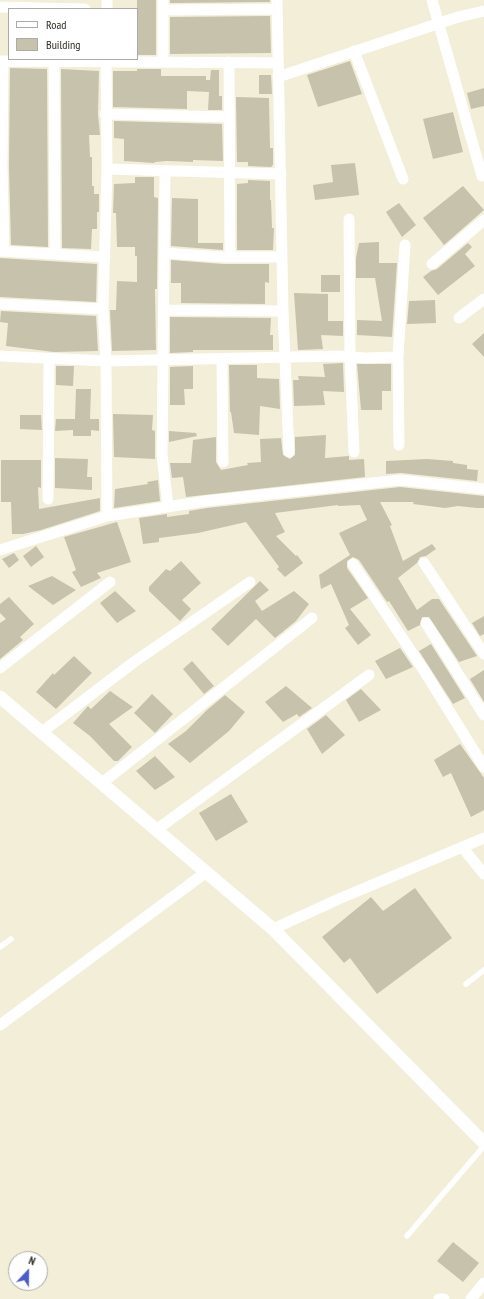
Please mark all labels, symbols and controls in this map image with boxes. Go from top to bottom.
legend [8,8,138,60]
text: Road [46,17,66,32]
text: Building [46,37,81,52]
north arrow [8,1251,48,1291]
text: N [27,1253,37,1268]

